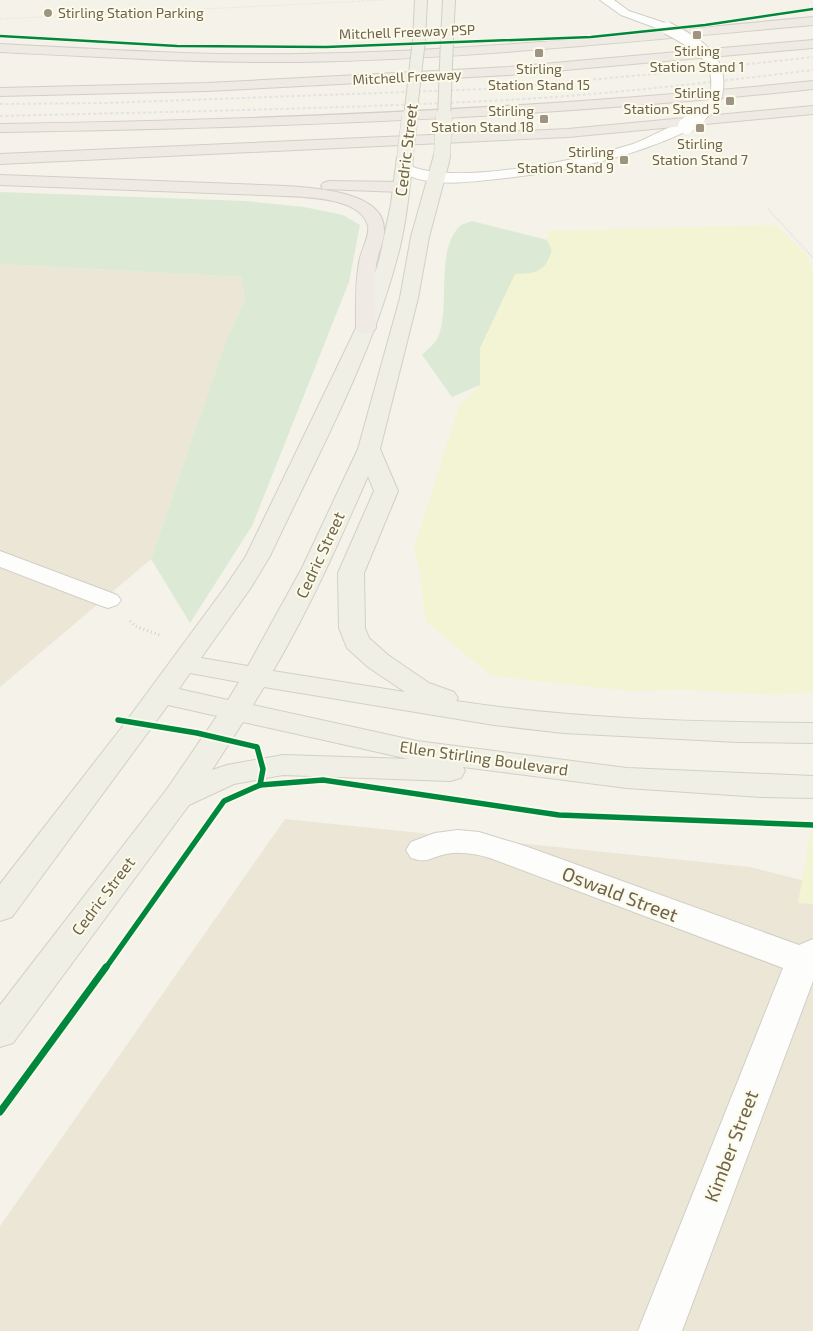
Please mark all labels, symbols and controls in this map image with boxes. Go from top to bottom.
place label: Stirling Station Parking [58,4,204,21]
marker: Stirling Station Parking [42,7,54,19]
street label: Mitchell Freeway PSP [339,21,475,42]
marker: Stirling Station Stand 1 [691,29,703,41]
place label: Stirling Station Stand 1 [650,42,744,75]
marker: Stirling Station Stand 15 [533,47,545,59]
place label: Stirling Station Stand 15 [488,60,590,93]
street label: Mitchell Freeway [352,65,462,88]
place label: Stirling Station Stand 5 [624,84,720,117]
marker: Stirling Station Stand 5 [724,95,736,107]
place label: Stirling Station Stand 18 [431,102,534,135]
street label: Cedric Street [390,103,421,197]
marker: Stirling Station Stand 18 [538,113,550,125]
marker: Stirling Station Stand 7 [694,122,706,134]
place label: Stirling Station Stand 7 [652,135,748,168]
place label: Stirling Station Stand 9 [517,143,614,176]
marker: Stirling Station Stand 9 [618,154,630,166]
street label: Cedric Street [291,509,348,601]
street label: Ellen Stirling Boulevard [399,736,569,779]
street label: Cedric Street [67,853,138,939]
street label: Oswald Street [559,861,681,926]
street label: Kimber Street [699,1087,762,1205]

